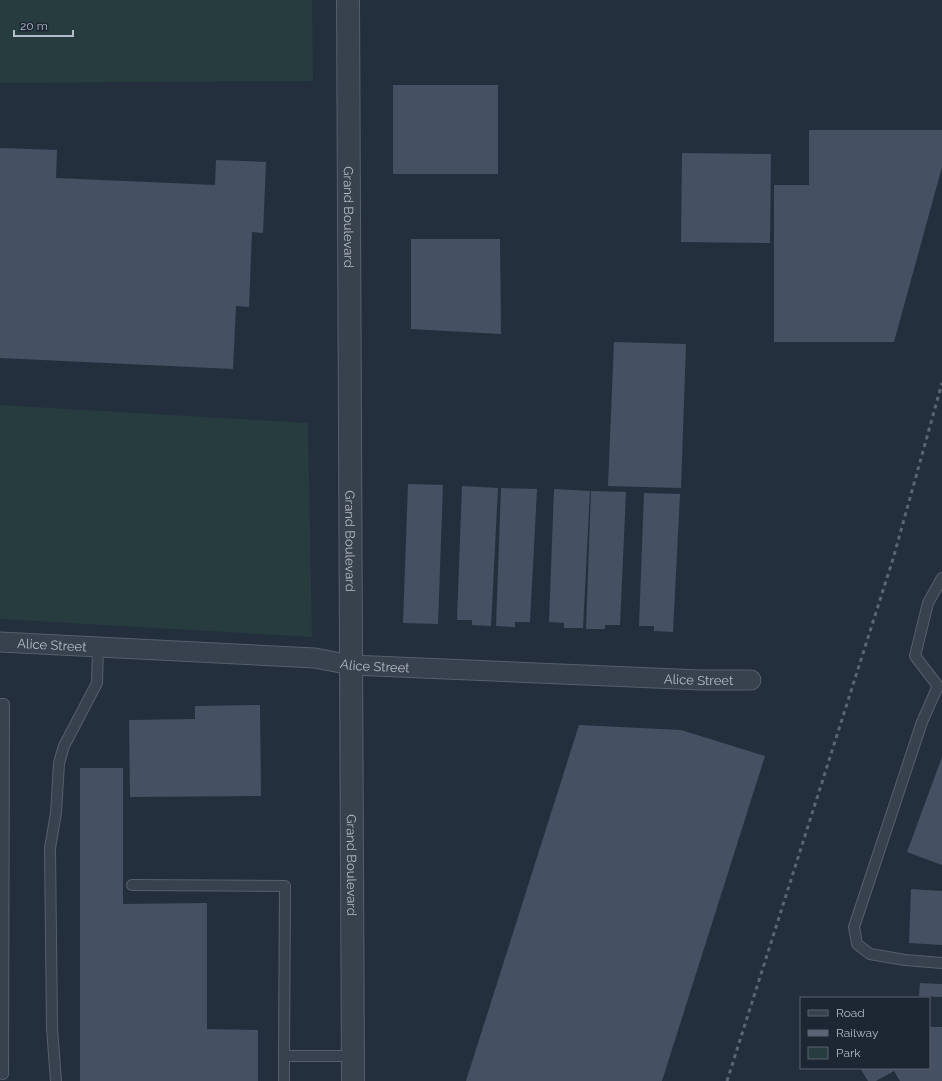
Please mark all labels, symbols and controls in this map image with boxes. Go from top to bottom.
scale bar [14,12,73,38]
text: 20 m [20,19,48,33]
street label: Grand Boulevard [341,166,357,268]
street label: Grand Boulevard [343,490,358,592]
street label: Alice Street [17,635,88,654]
street label: Alice Street [339,656,410,675]
street label: Alice Street [664,671,734,688]
street label: Grand Boulevard [344,814,360,916]
legend [800,997,930,1069]
text: Road [836,1006,865,1020]
text: Railway [836,1026,879,1040]
text: Park [836,1046,861,1060]

